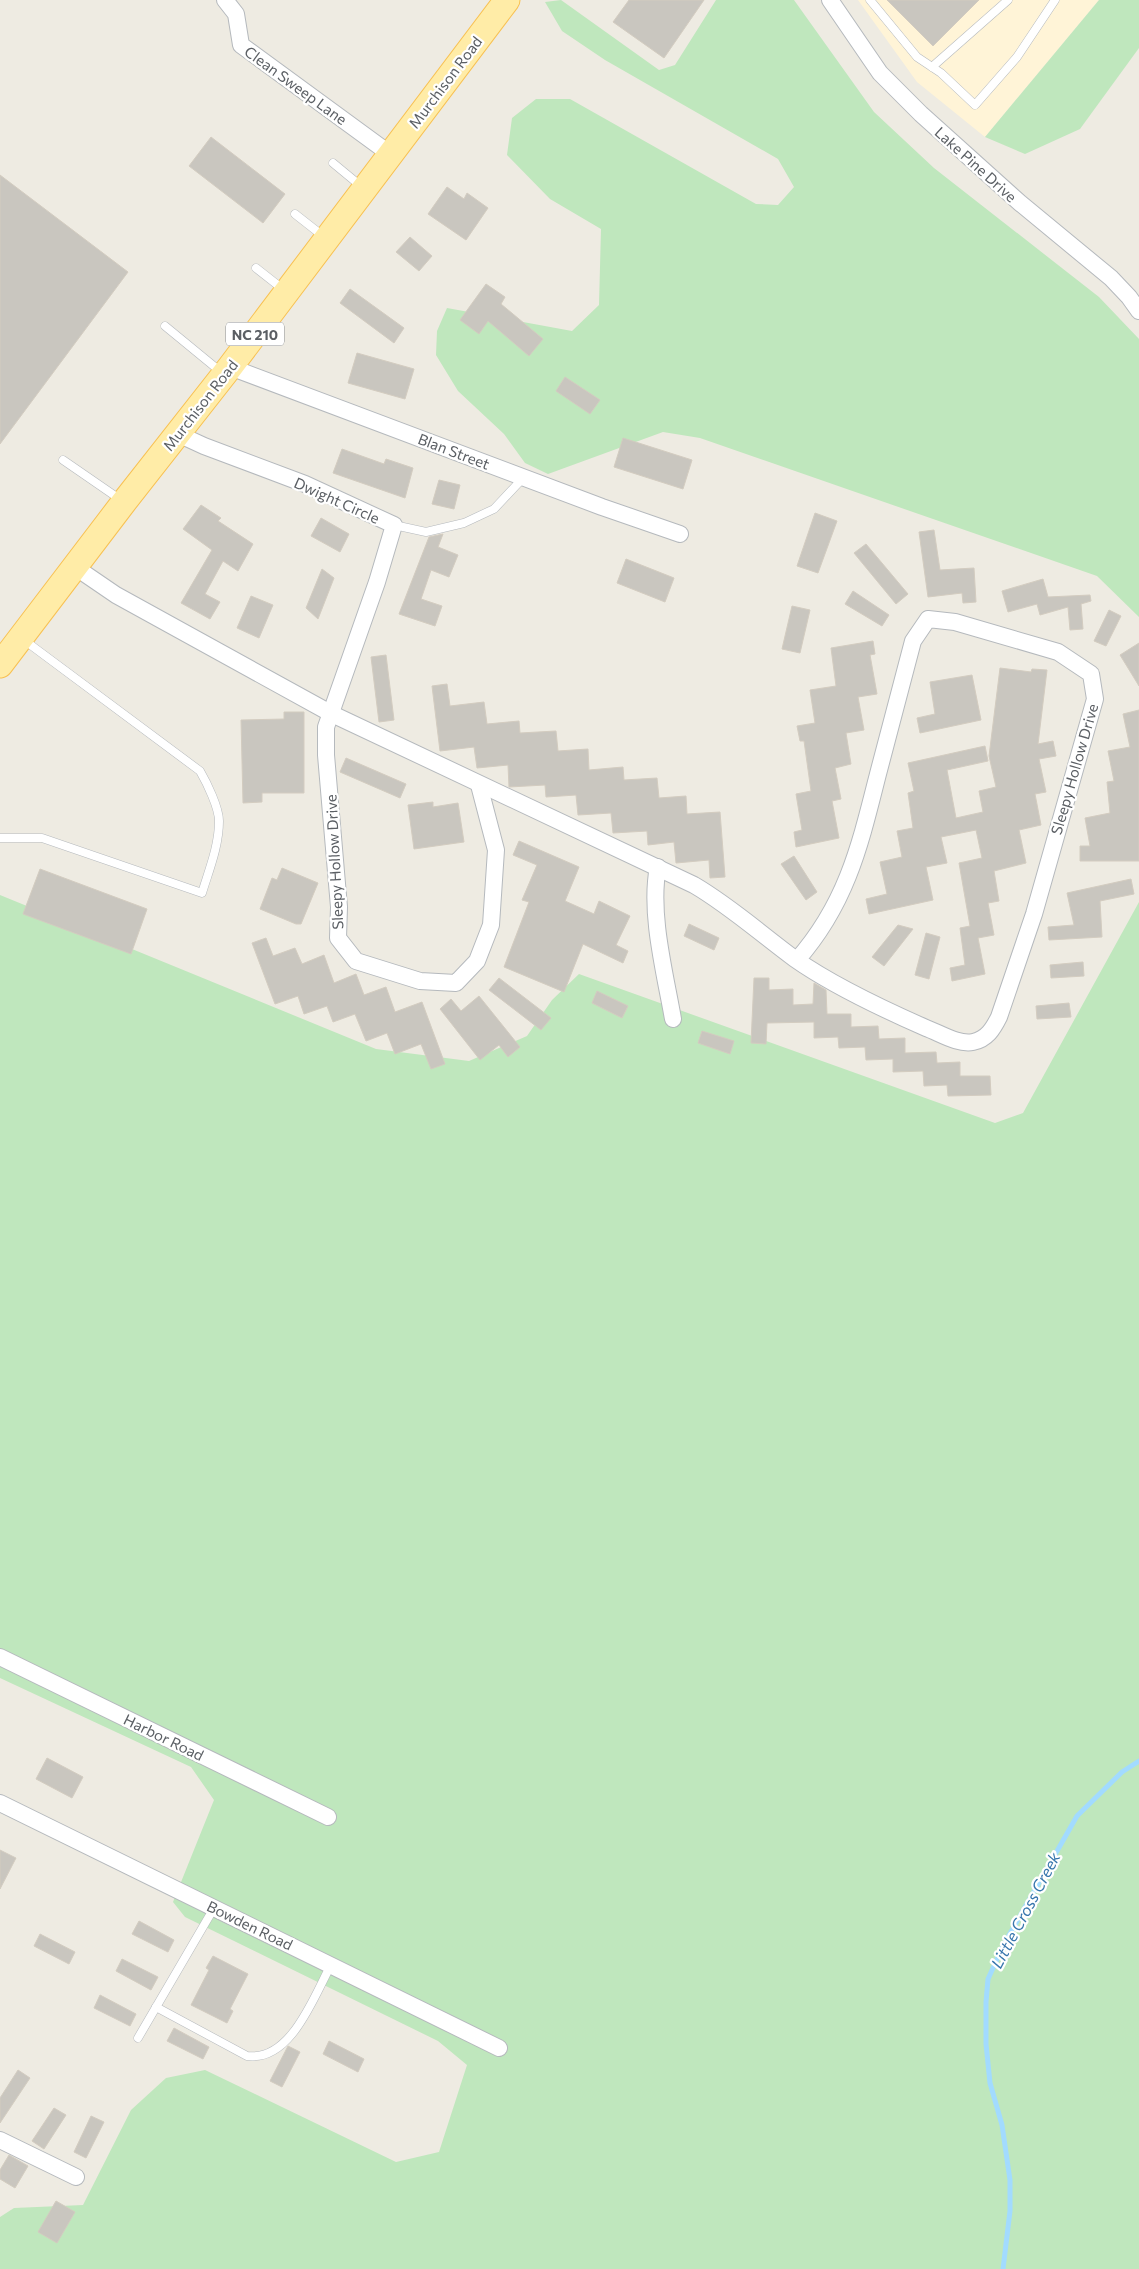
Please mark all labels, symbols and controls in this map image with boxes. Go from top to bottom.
street label: Murchison Road [405,32,485,132]
street label: Clean Sweep Lane [241,42,351,128]
street label: Lake Pine Drive [931,123,1021,206]
road number: NC 210 [226,322,284,346]
street label: Murchison Road [159,356,241,454]
street label: Blan Street [416,429,492,473]
street label: Dwight Circle [291,473,383,527]
street label: Sleepy Hollow Drive [1047,701,1101,837]
street label: Sleepy Hollow Drive [321,794,347,930]
street label: Harbor Road [121,1710,207,1764]
water label: Little Cross Creek [986,1848,1064,1971]
street label: Bowden Road [204,1896,296,1954]

